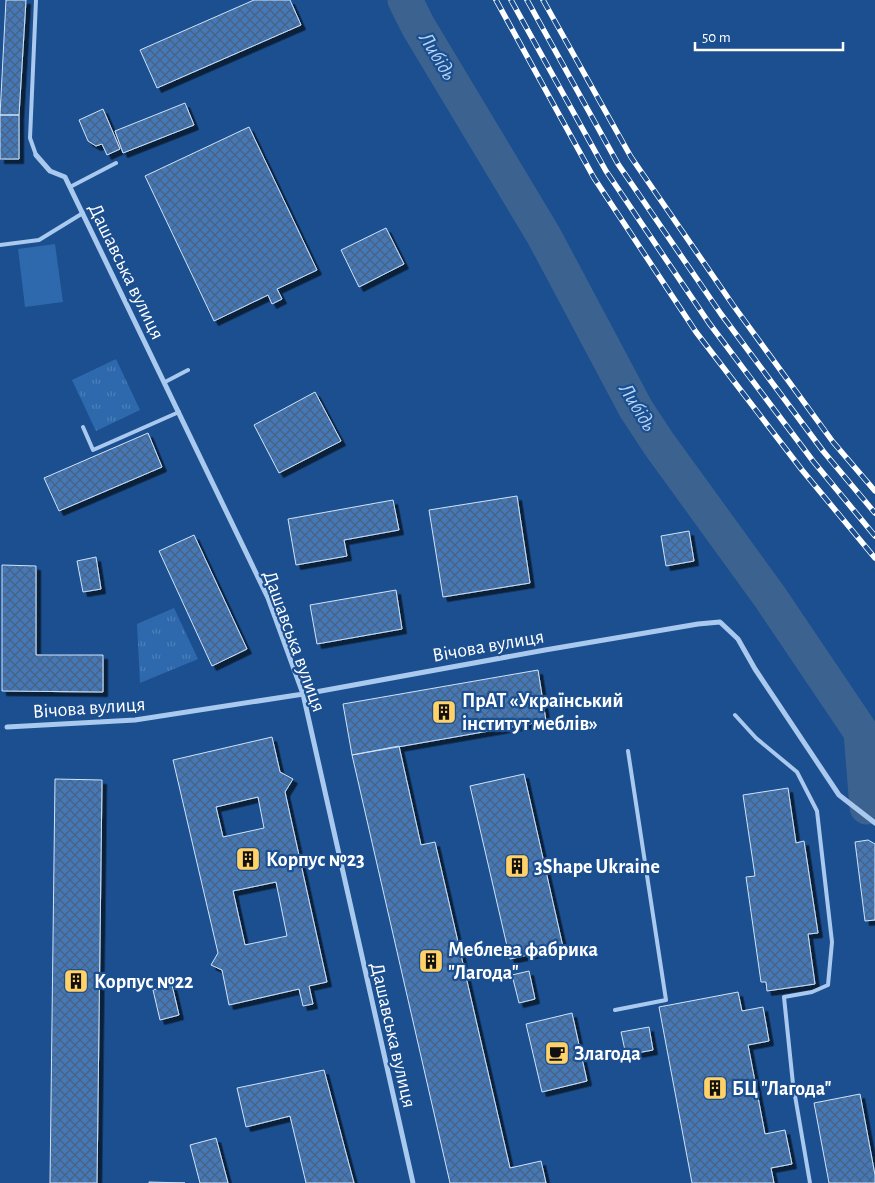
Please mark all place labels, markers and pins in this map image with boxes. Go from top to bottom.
place label: ПрАТ «Український інститут меблів» [462,691,623,734]
building icon: ПрАТ «Український інститут меблів» [431,699,457,725]
building icon: Корпус №23 [235,846,261,872]
place label: Корпус №23 [266,850,365,870]
building icon: 3Shape Ukraine [504,853,530,879]
place label: 3Shape Ukraine [534,857,660,877]
place label: Меблева фабрика "Лагода" [448,940,598,983]
building icon: Меблева фабрика "Лагода" [418,948,444,974]
building icon: Корпус №22 [63,968,89,994]
place label: Корпус №22 [94,972,193,992]
cafe icon: Злагода [544,1040,570,1066]
place label: Злагода [574,1044,641,1064]
building icon: БЦ "Лагода" [702,1075,728,1101]
place label: БЦ "Лагода" [732,1079,832,1099]

